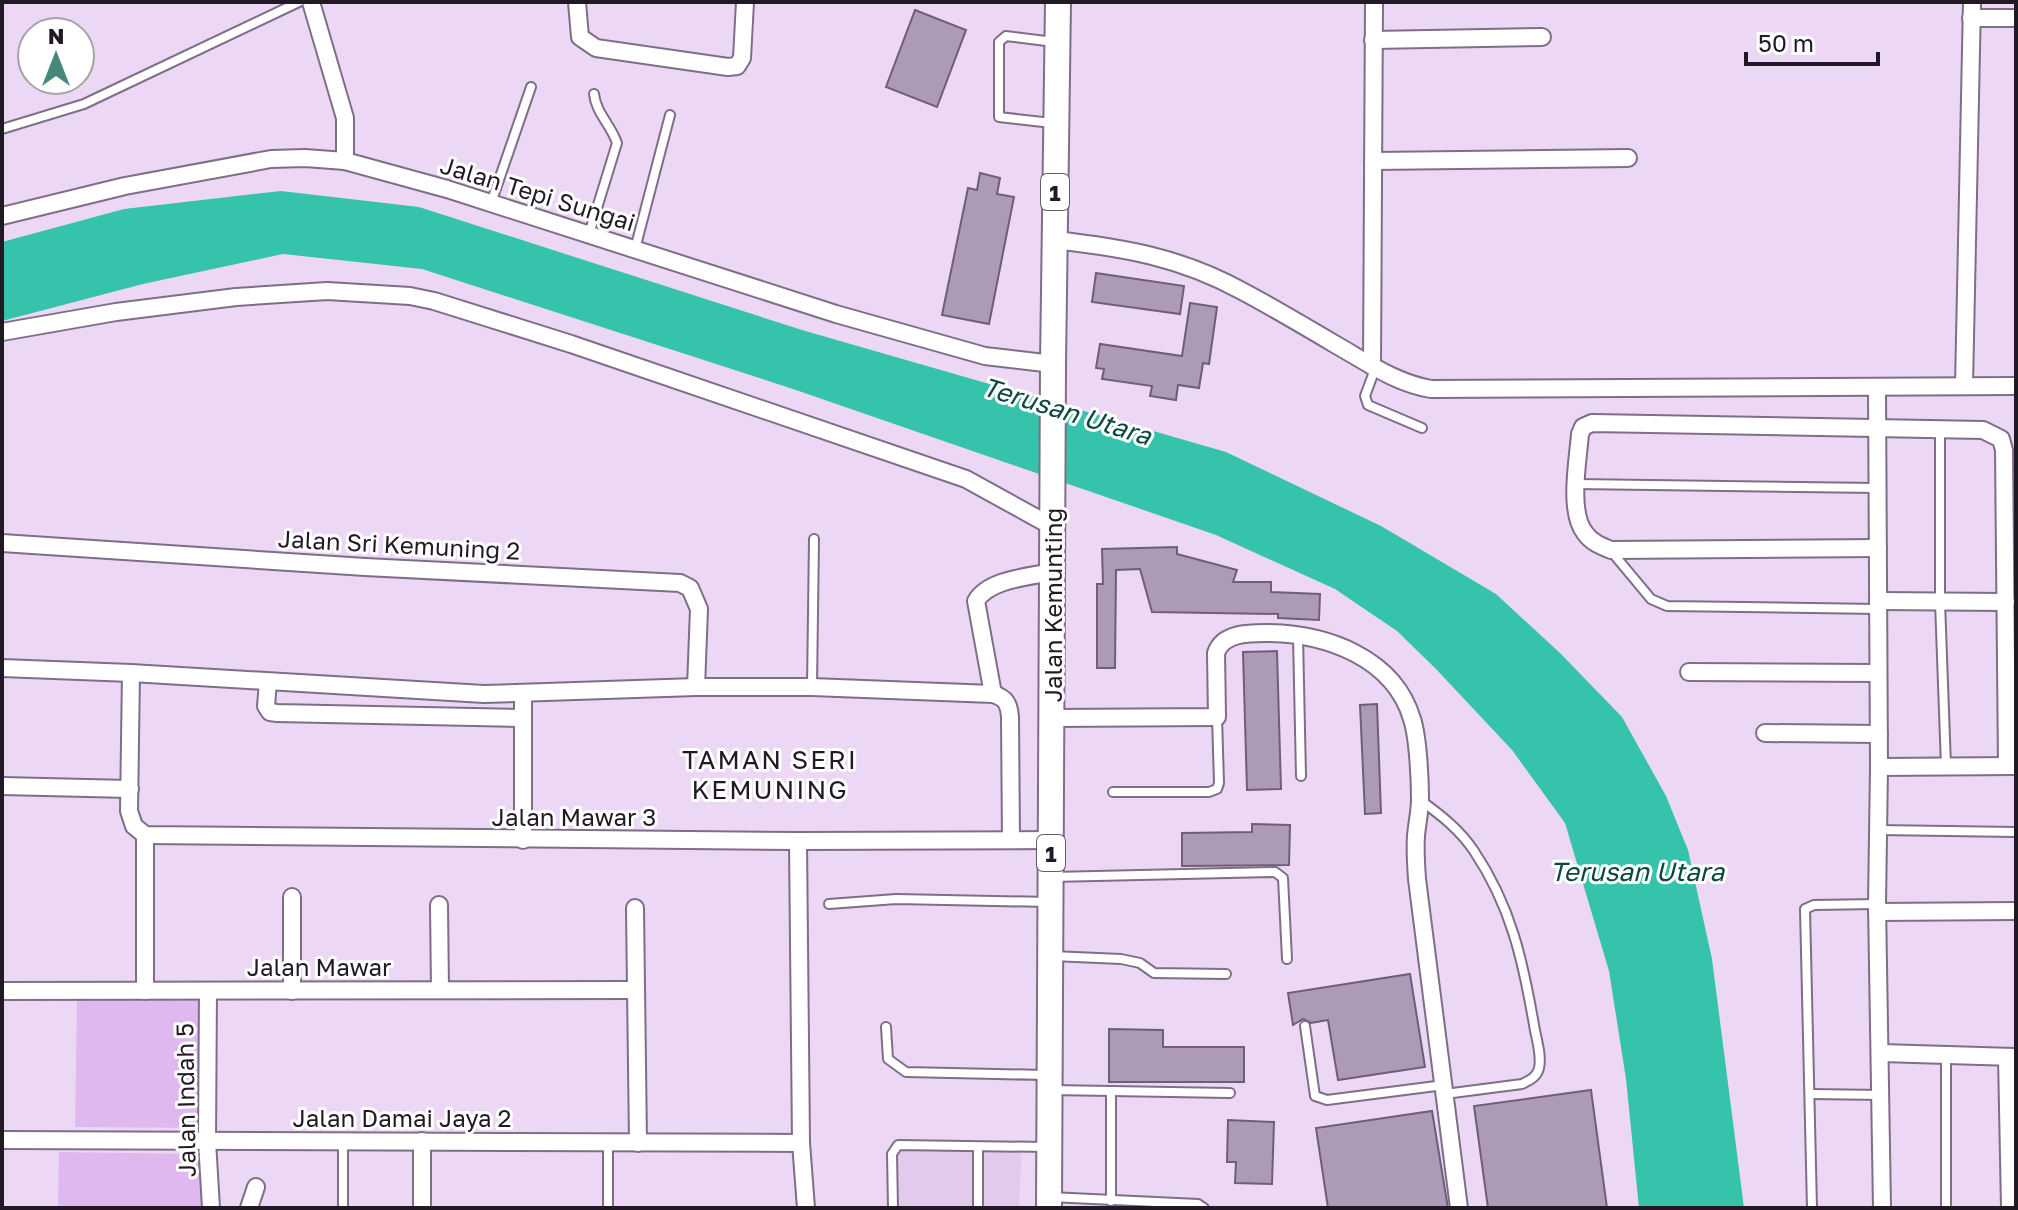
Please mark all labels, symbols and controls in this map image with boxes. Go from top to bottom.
north arrow [16,16,96,96]
scale bar [1746,16,1878,66]
text: N [48,22,64,49]
text: 50 m [1758,28,1814,57]
street label: Jalan Tepi Sungai [437,150,639,236]
road number: 1 [1041,174,1069,210]
water label: Terusan Utara [979,371,1156,452]
street label: Jalan Kemunting [1038,508,1067,702]
street label: Jalan Sri Kemuning 2 [277,523,521,565]
district label: TAMAN SERI KEMUNING [682,744,858,805]
street label: Jalan Mawar 3 [492,802,656,831]
road number: 1 [1037,835,1065,871]
water label: Terusan Utara [1550,856,1725,887]
street label: Jalan Mawar [247,952,391,981]
street label: Jalan Indah 5 [169,1023,201,1177]
street label: Jalan Damai Jaya 2 [292,1103,512,1132]

